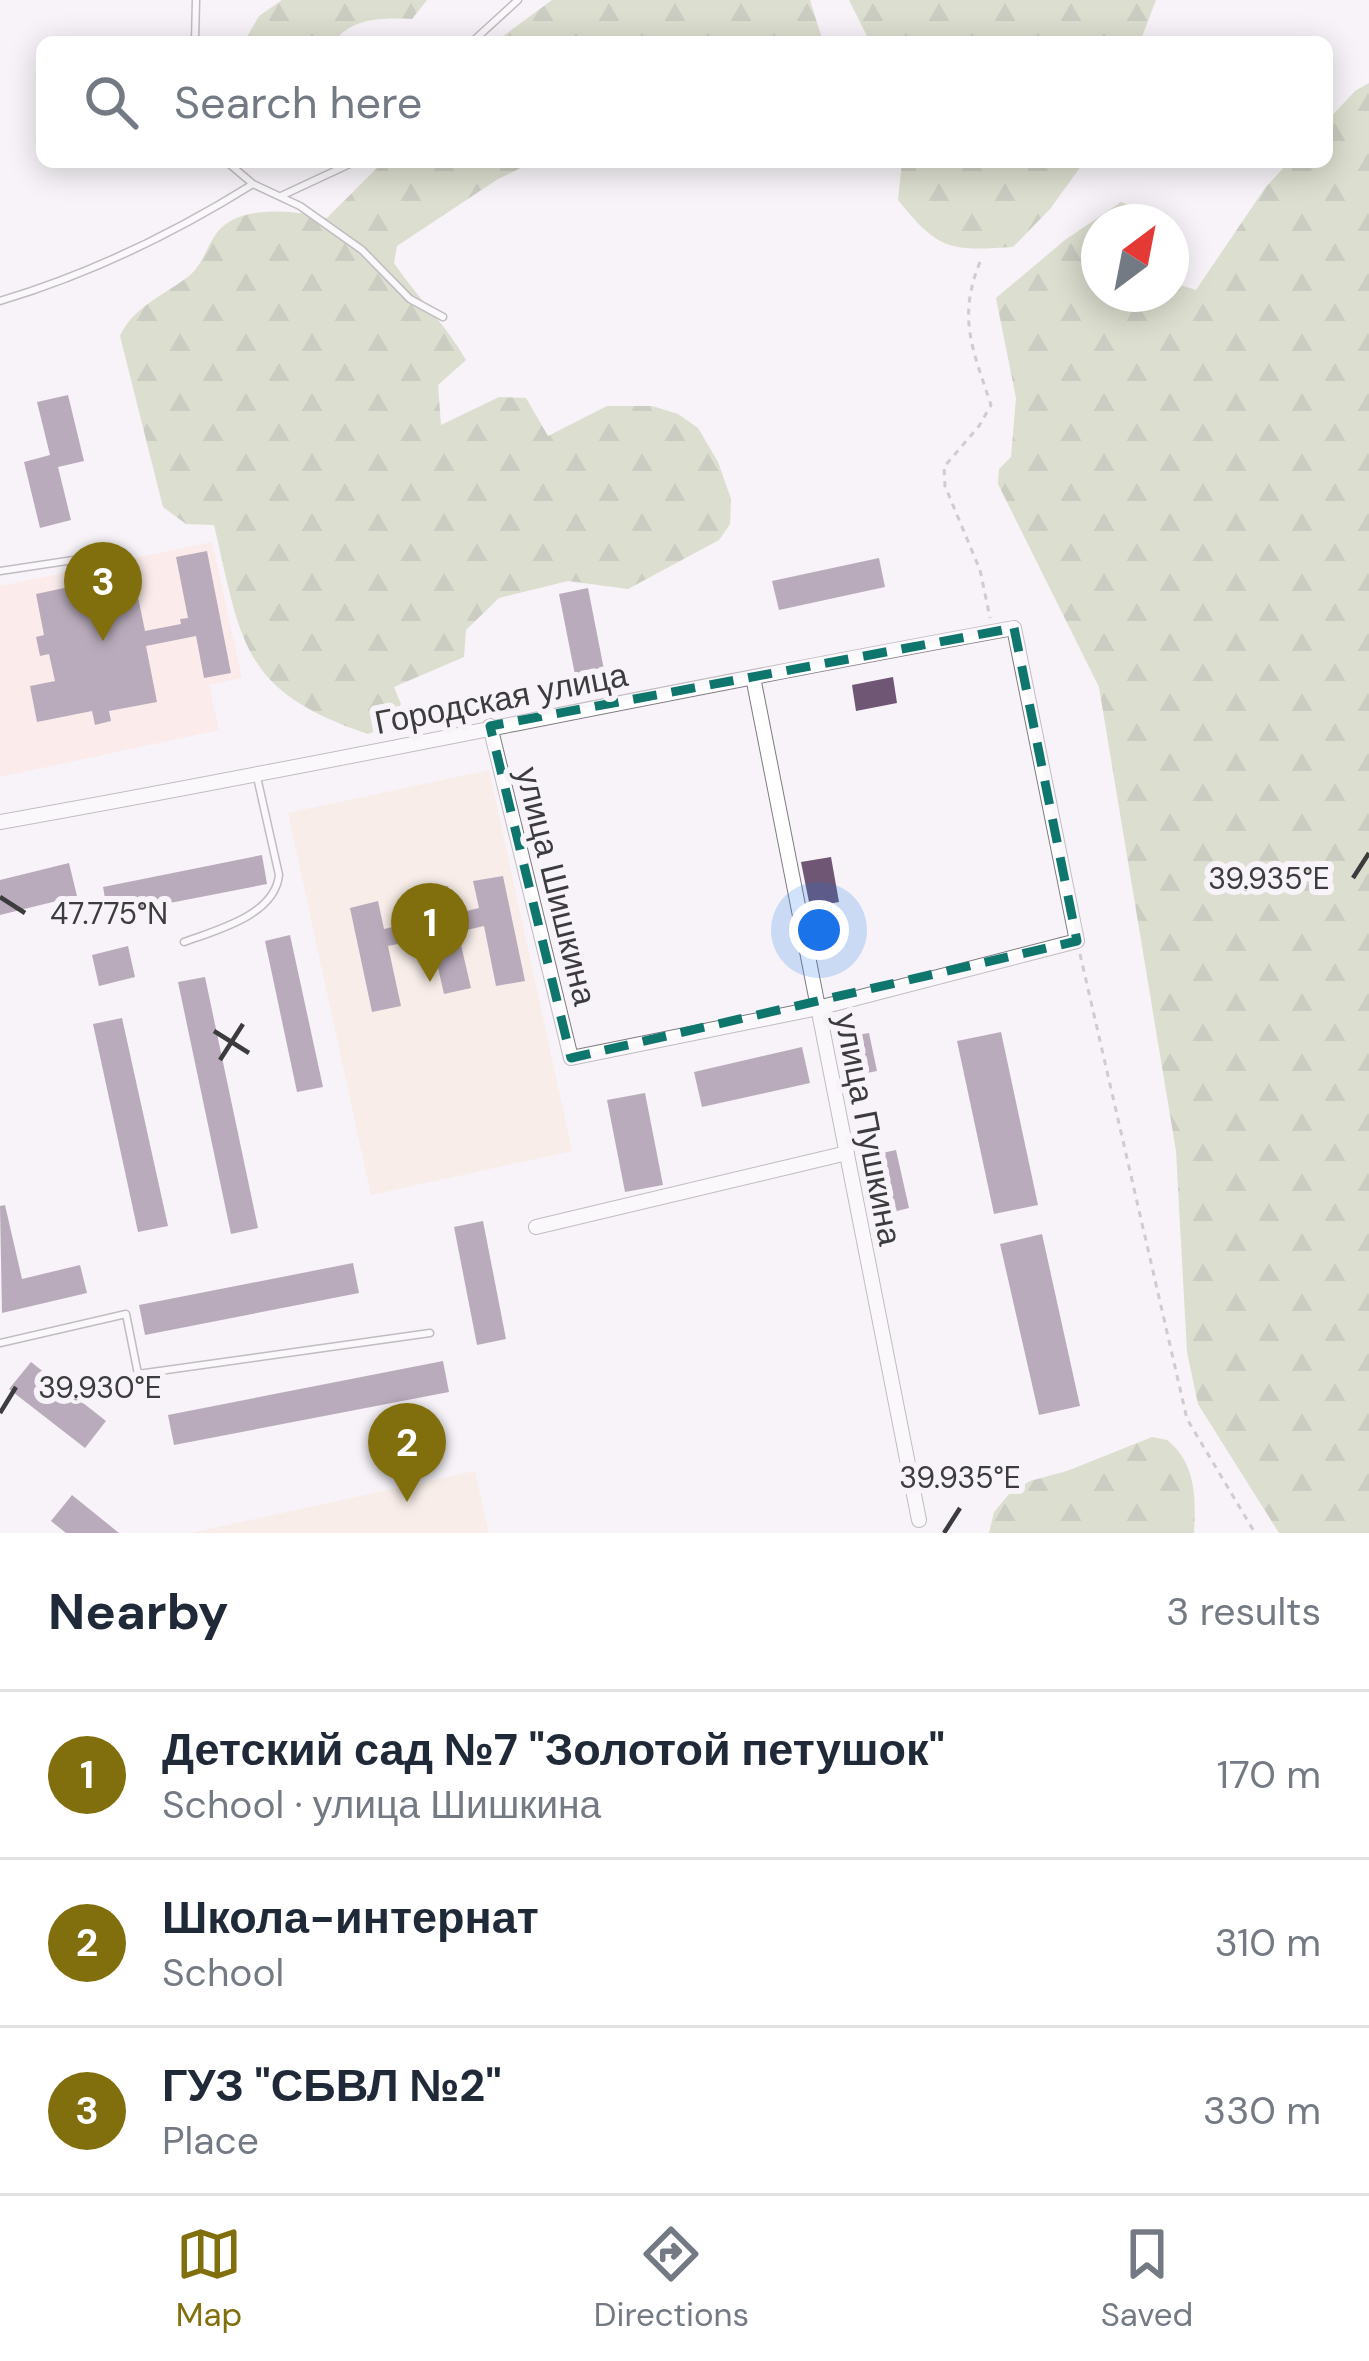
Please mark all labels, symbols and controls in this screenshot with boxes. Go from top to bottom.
search box [36,36,1333,168]
icon: search [78,69,144,135]
text: Search here [174,73,422,132]
north arrow [1081,204,1189,312]
pin: 3 [64,542,142,641]
street label: Городская улица [371,653,632,744]
street label: улица Шишкина [506,762,607,1010]
text: 39.935°E [1208,859,1330,898]
pin: 1 [391,883,469,982]
text: 47.775°N [50,894,168,933]
your location [789,900,849,960]
street label: улица Пушкина [825,1009,912,1249]
text: 39.930°E [38,1368,162,1407]
pin: 2 [368,1403,446,1502]
text: 39.935°E [899,1458,1021,1497]
text: Nearby [48,1578,229,1645]
text: 3 results [1166,1586,1321,1637]
text: Детский сад №7 "Золотой петушок" [162,1720,945,1779]
text: 1 [80,1749,94,1800]
text: 170 m [1217,1749,1321,1800]
text: School · улица Шишкина [162,1779,601,1830]
text: Школа-интернат [162,1888,539,1947]
text: 2 [76,1917,98,1968]
text: 310 m [1215,1917,1321,1968]
text: School [162,1947,284,1998]
text: ГУЗ "СБВЛ №2" [162,2056,502,2115]
text: 3 [75,2085,99,2136]
text: 330 m [1203,2085,1321,2136]
text: Place [162,2115,259,2166]
tab: Map [176,2221,242,2336]
tab: Directions [594,2221,749,2336]
tab: Saved [1101,2221,1193,2336]

